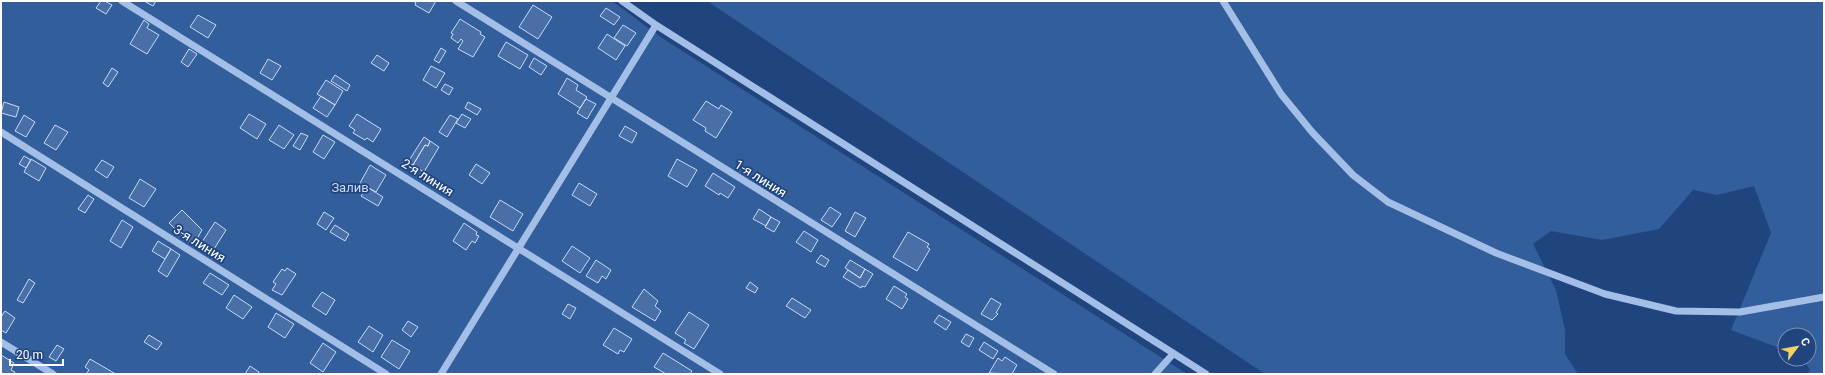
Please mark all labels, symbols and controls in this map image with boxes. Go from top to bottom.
street label: 2-я линия [399,156,456,199]
street label: 1-я линия [732,157,789,200]
park label: Залив [331,180,369,195]
street label: 3-я линия [171,222,228,265]
north arrow [1777,327,1817,367]
text: С [1798,335,1812,348]
scale bar [10,341,63,367]
text: 20 m [16,348,43,362]

